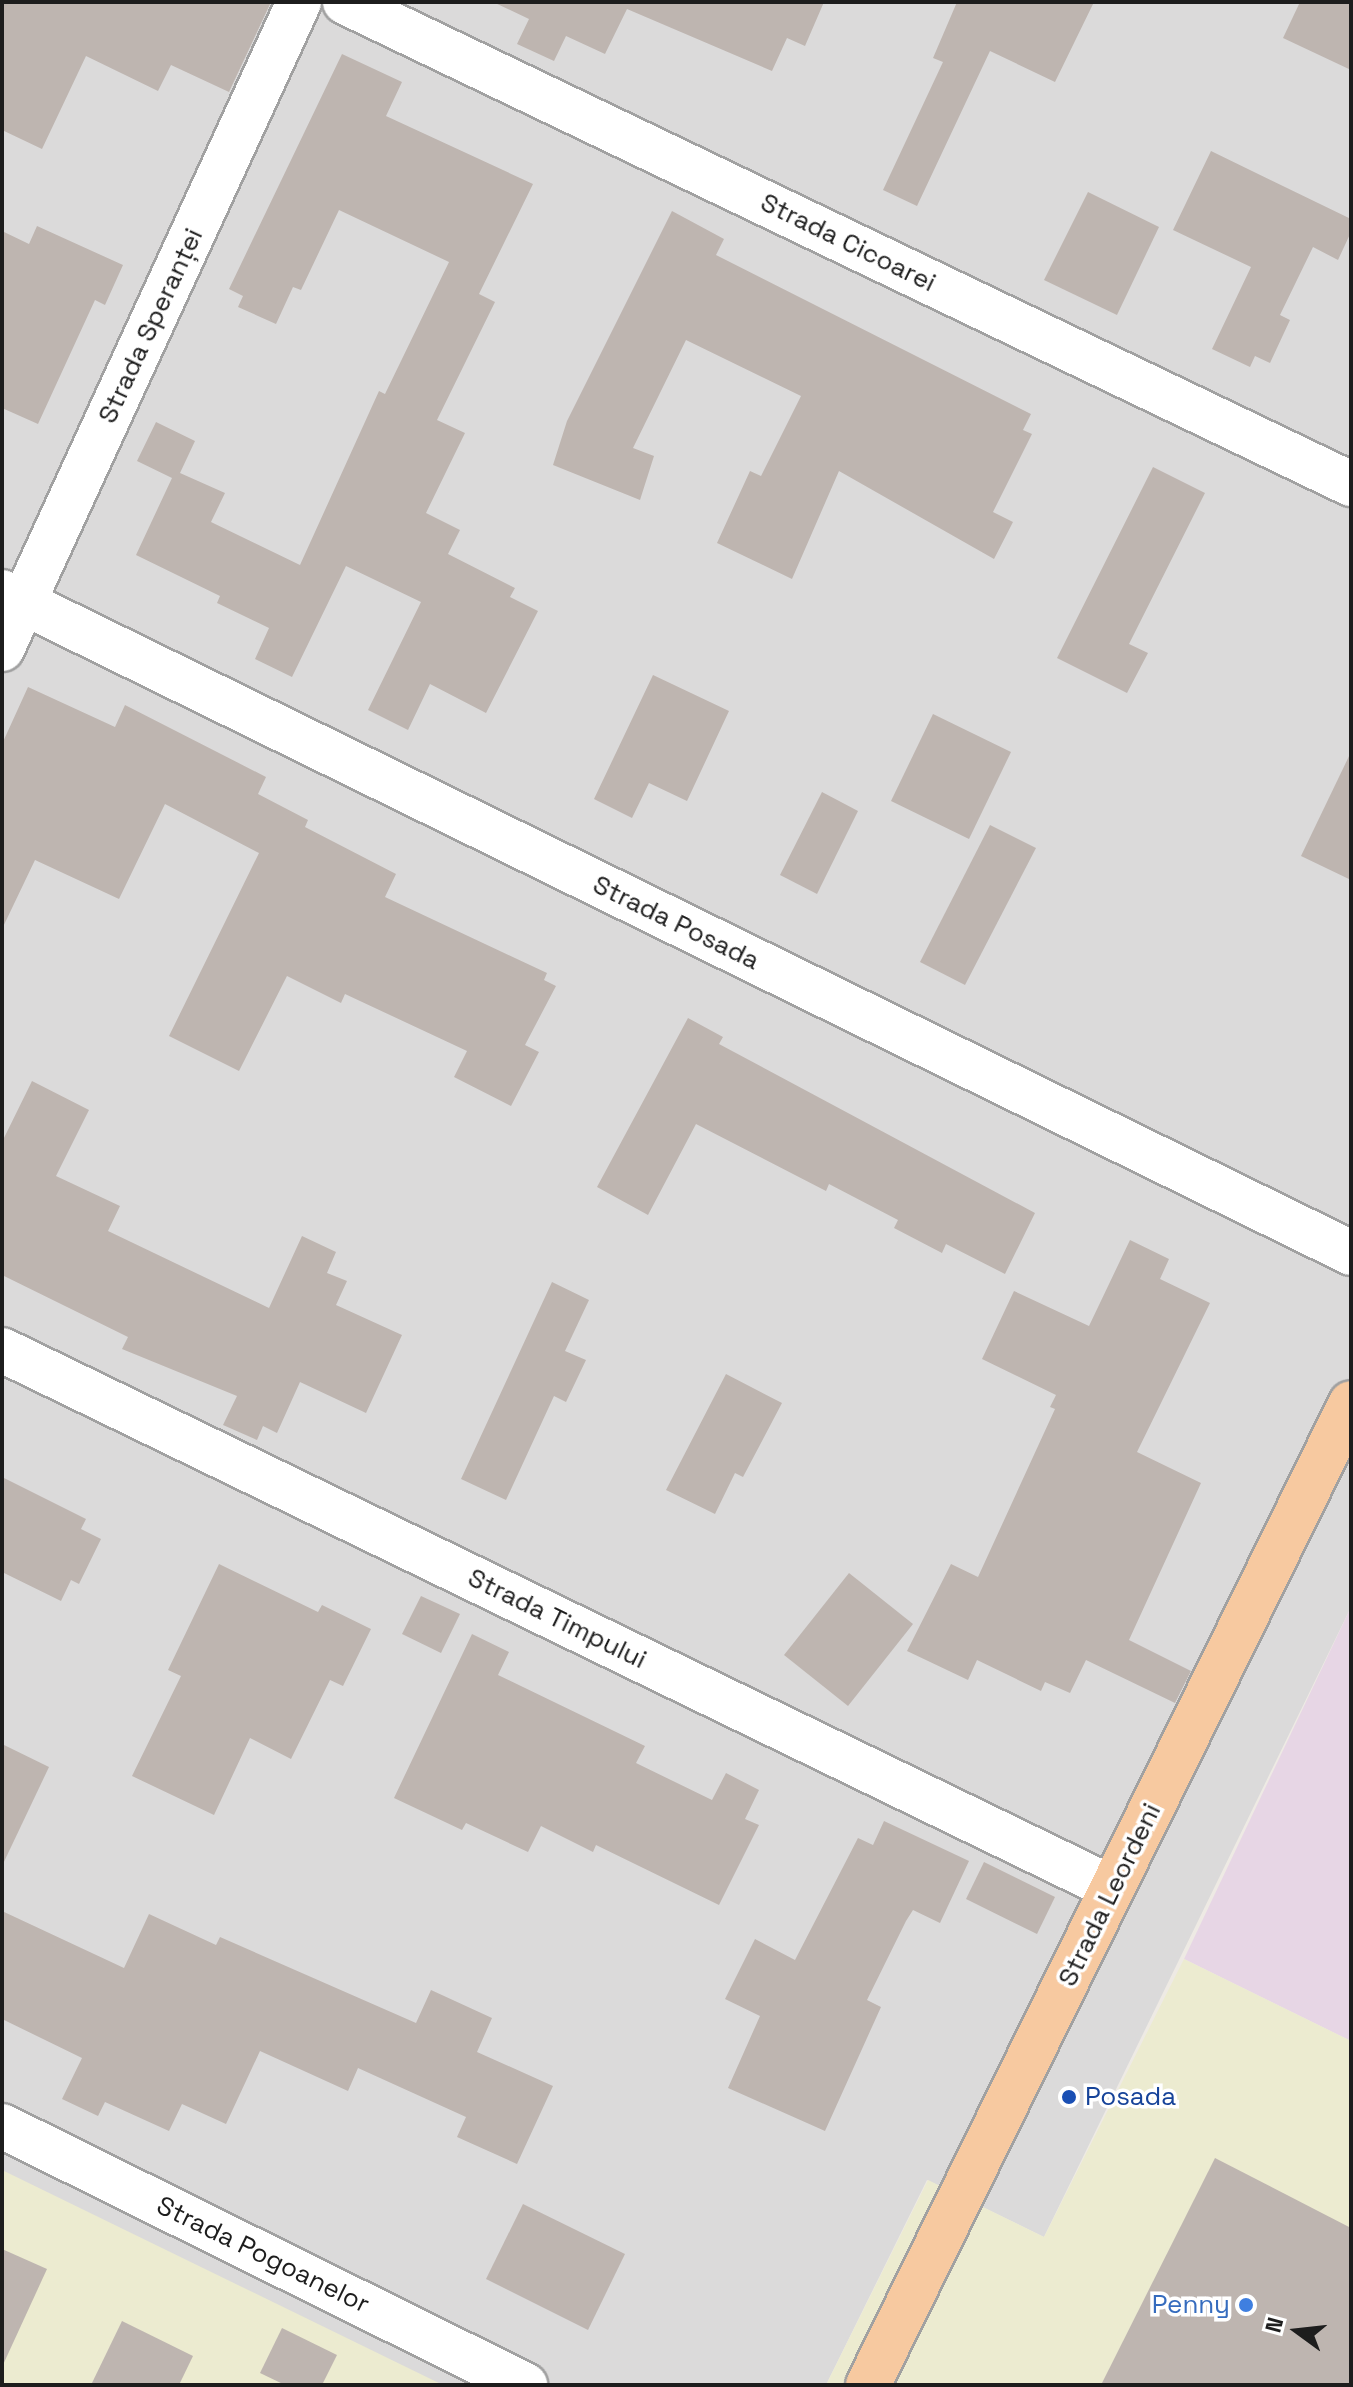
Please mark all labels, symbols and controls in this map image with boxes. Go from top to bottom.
street label: Strada Cicoarei [755,187,941,299]
street label: Strada Speranței [92,224,210,428]
street label: Strada Posada [588,869,764,977]
street label: Strada Timpului [462,1562,652,1676]
street label: Strada Leordeni [1052,1798,1168,1992]
place label: Posada [1085,2081,1176,2113]
marker: Posada [1060,2088,1078,2106]
street label: Strada Pogoanelor [152,2190,374,2320]
place label: Penny [1152,2289,1230,2321]
north arrow [1257,2291,1337,2371]
marker: Penny [1237,2296,1255,2314]
text: N [1258,2314,1289,2336]

